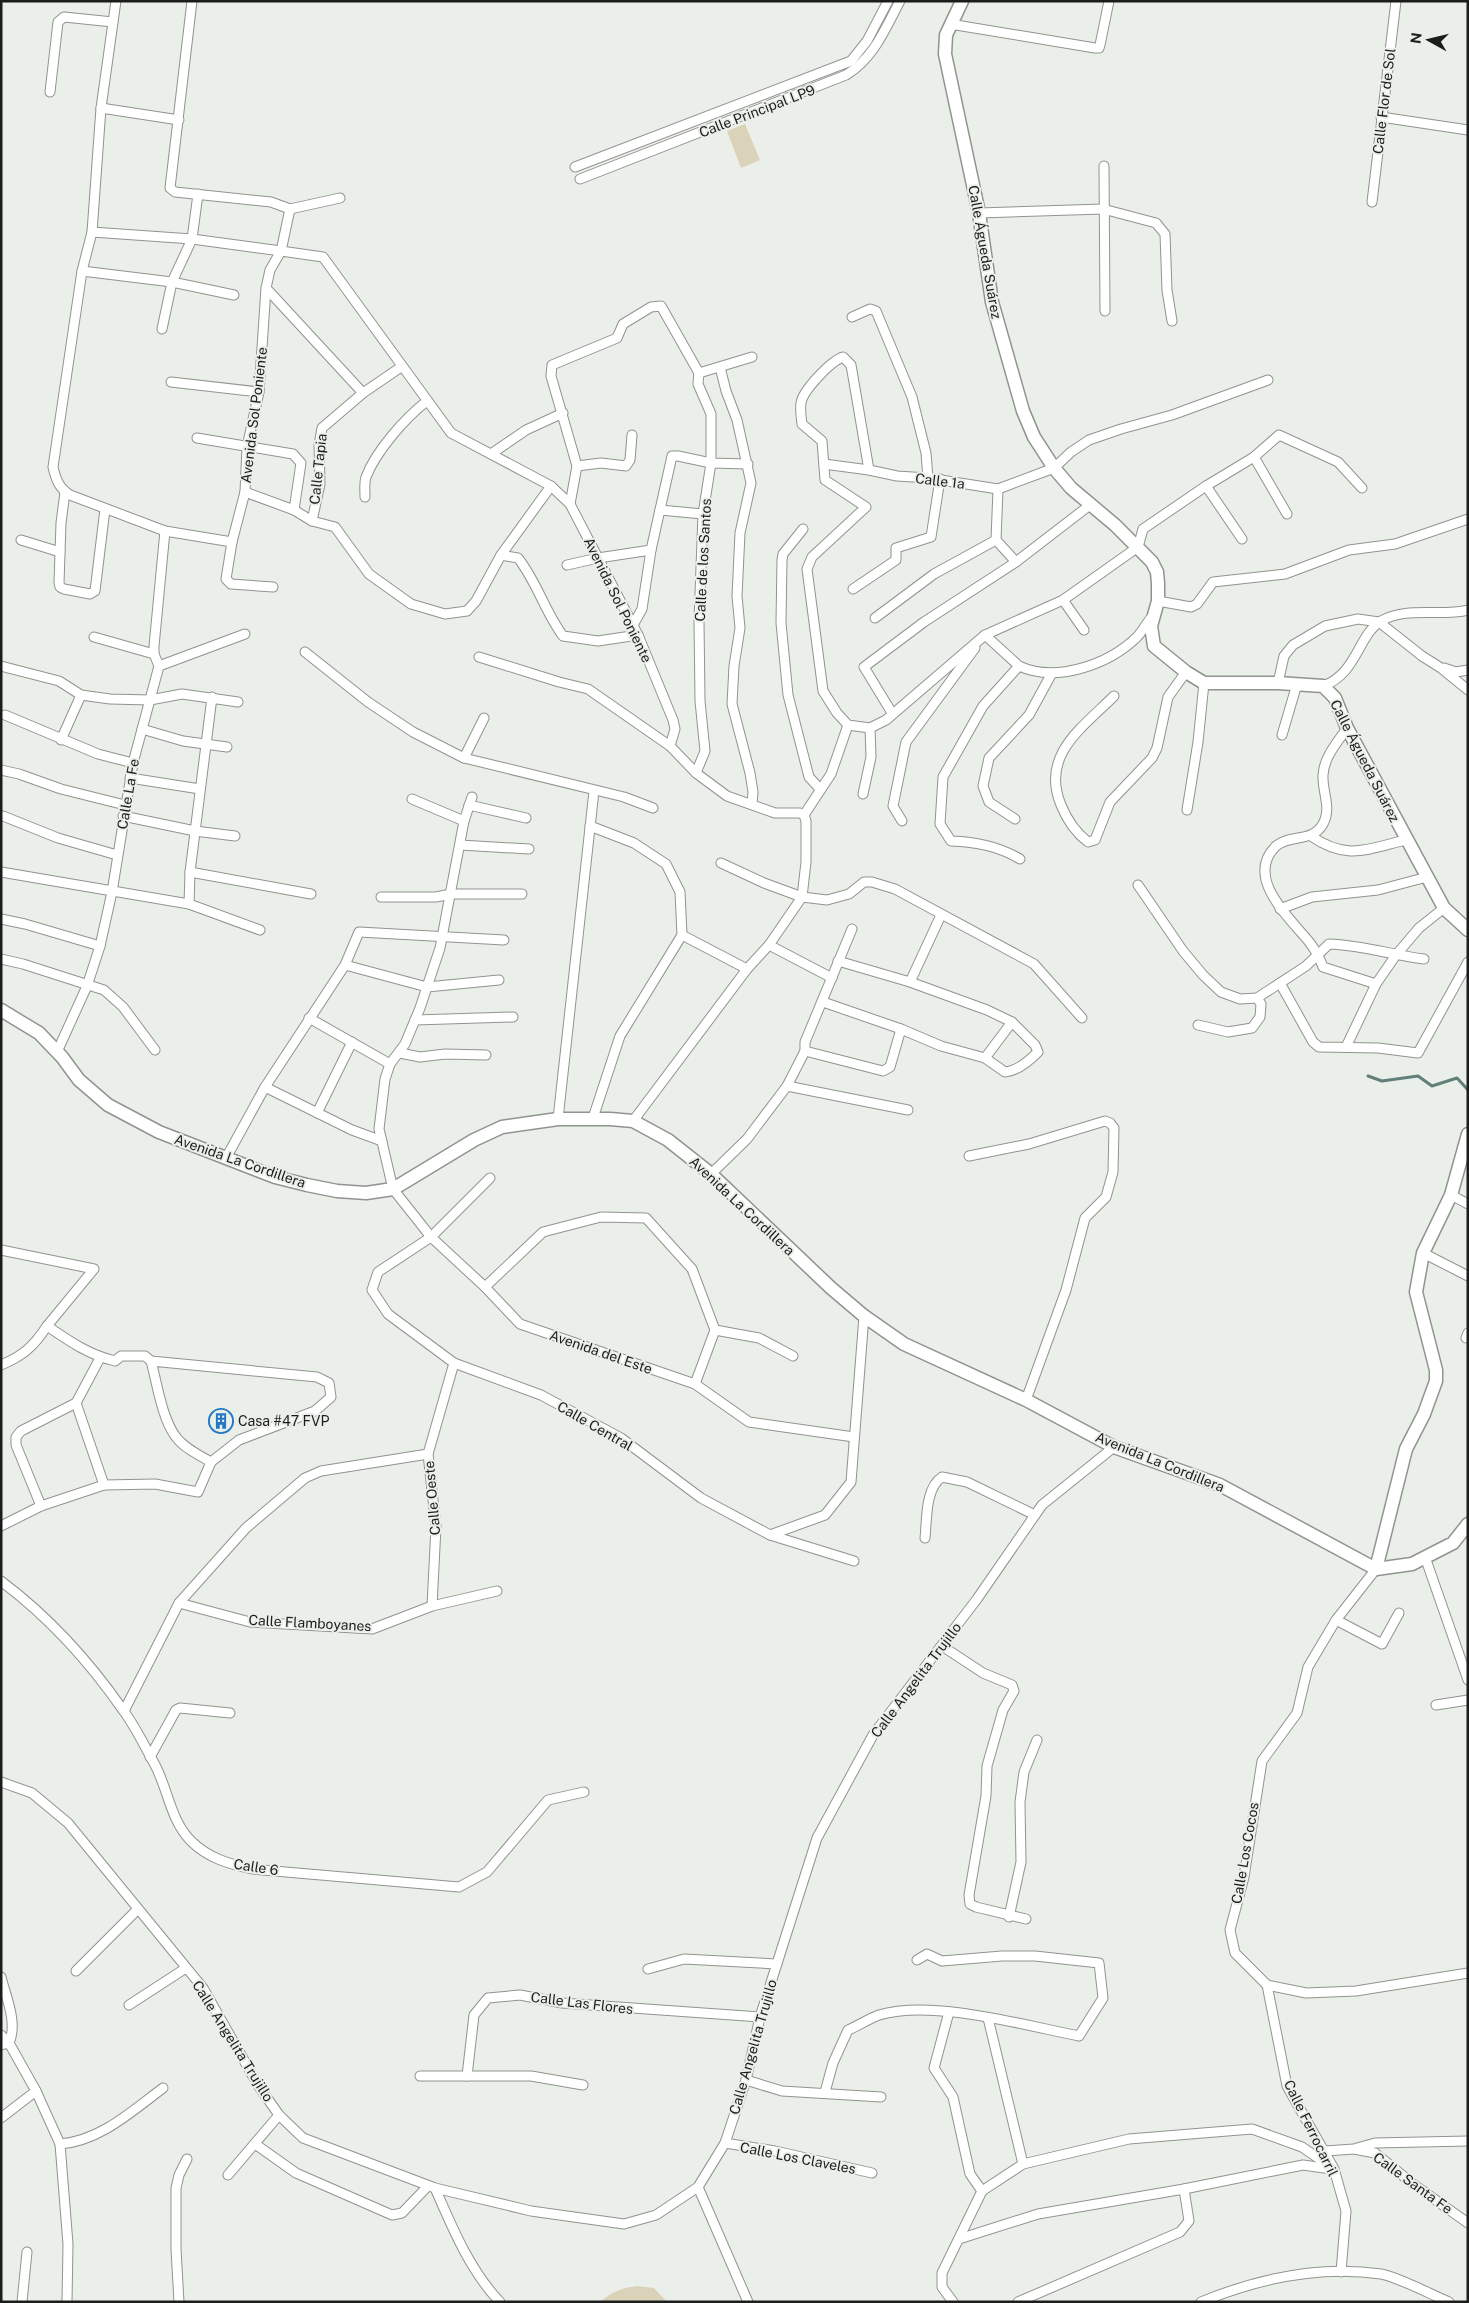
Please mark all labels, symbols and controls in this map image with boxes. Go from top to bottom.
north arrow [1404,15,1454,65]
text: N [1407,32,1425,45]
street label: Calle Flor de Sol [1370,47,1398,155]
street label: Calle Principal LP9 [697,81,817,140]
street label: Calle Águeda Suárez [965,184,1006,320]
street label: Avenida Sol Poniente [238,346,270,484]
street label: Calle Tapia [306,433,330,505]
street label: Calle 1a [914,470,966,492]
street label: Calle de los Santos [692,498,714,622]
street label: Avenida Sol Poniente [581,535,655,665]
street label: Calle Águeda Suárez [1327,697,1404,825]
street label: Calle La Fe [114,757,142,831]
street label: Avenida La Cordillera [172,1131,308,1191]
street label: Avenida La Cordillera [686,1153,798,1259]
street label: Avenida del Este [548,1327,654,1377]
street label: Calle Central [554,1398,636,1454]
building icon: Casa #47 FVP [208,1408,234,1434]
place label: Casa #47 FVP [238,1413,329,1429]
street label: Avenida La Cordillera [1093,1429,1227,1495]
street label: Calle Oeste [421,1460,443,1536]
street label: Calle Flamboyanes [248,1612,372,1634]
street label: Calle Angelita Trujillo [868,1619,964,1741]
street label: Calle Los Cocos [1228,1801,1262,1905]
street label: Calle 6 [232,1856,280,1878]
street label: Calle Angelita Trujillo [189,1978,277,2105]
street label: Calle Angelita Trujillo [726,1978,780,2116]
street label: Calle Las Flores [530,1989,634,2017]
street label: Calle Ferrocarril [1281,2077,1341,2179]
street label: Calle Los Claveles [739,2139,857,2177]
street label: Calle Santa Fe [1370,2149,1456,2217]

